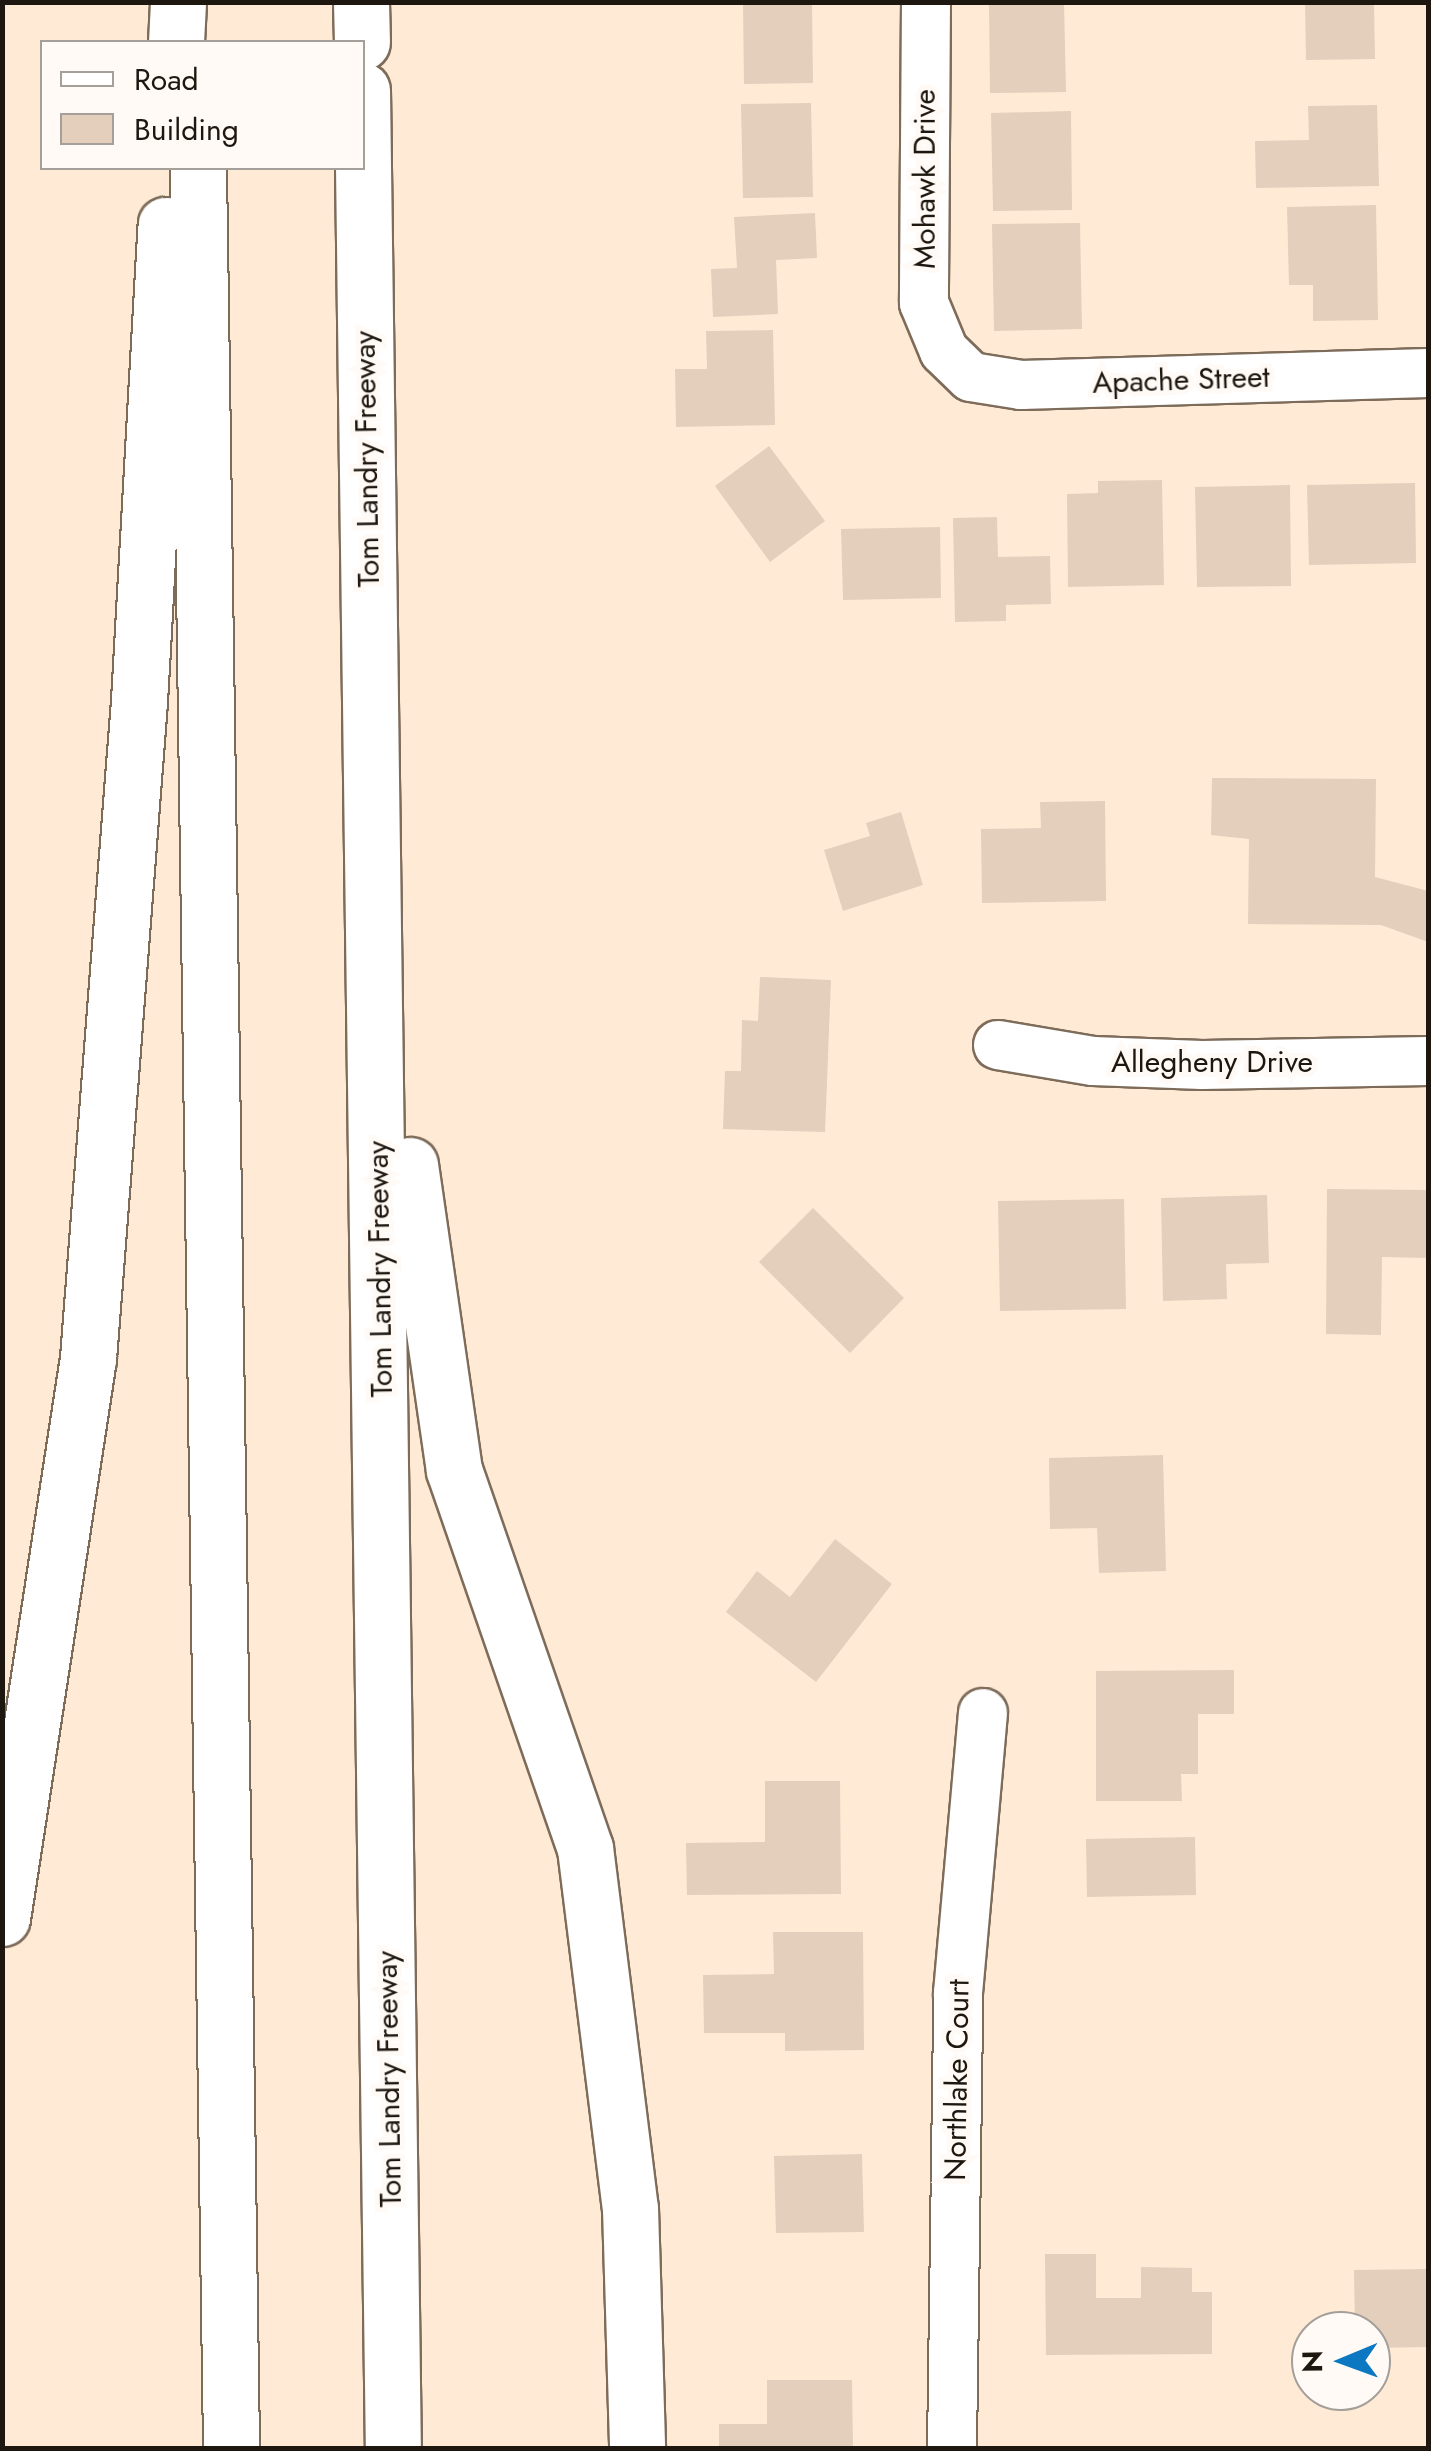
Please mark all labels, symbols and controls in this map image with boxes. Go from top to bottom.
legend [40,40,365,170]
text: Road [134,58,199,101]
street label: Mohawk Drive [907,89,943,269]
text: Building [134,108,239,151]
street label: Tom Landry Freeway [347,330,387,588]
street label: Apache Street [1092,359,1270,401]
street label: Allegheny Drive [1111,1044,1313,1080]
street label: Tom Landry Freeway [360,1140,400,1398]
street label: Tom Landry Freeway [369,1950,409,2208]
street label: Northlake Court [937,1979,977,2181]
north arrow [1291,2311,1391,2411]
text: N [1292,2350,1333,2373]

